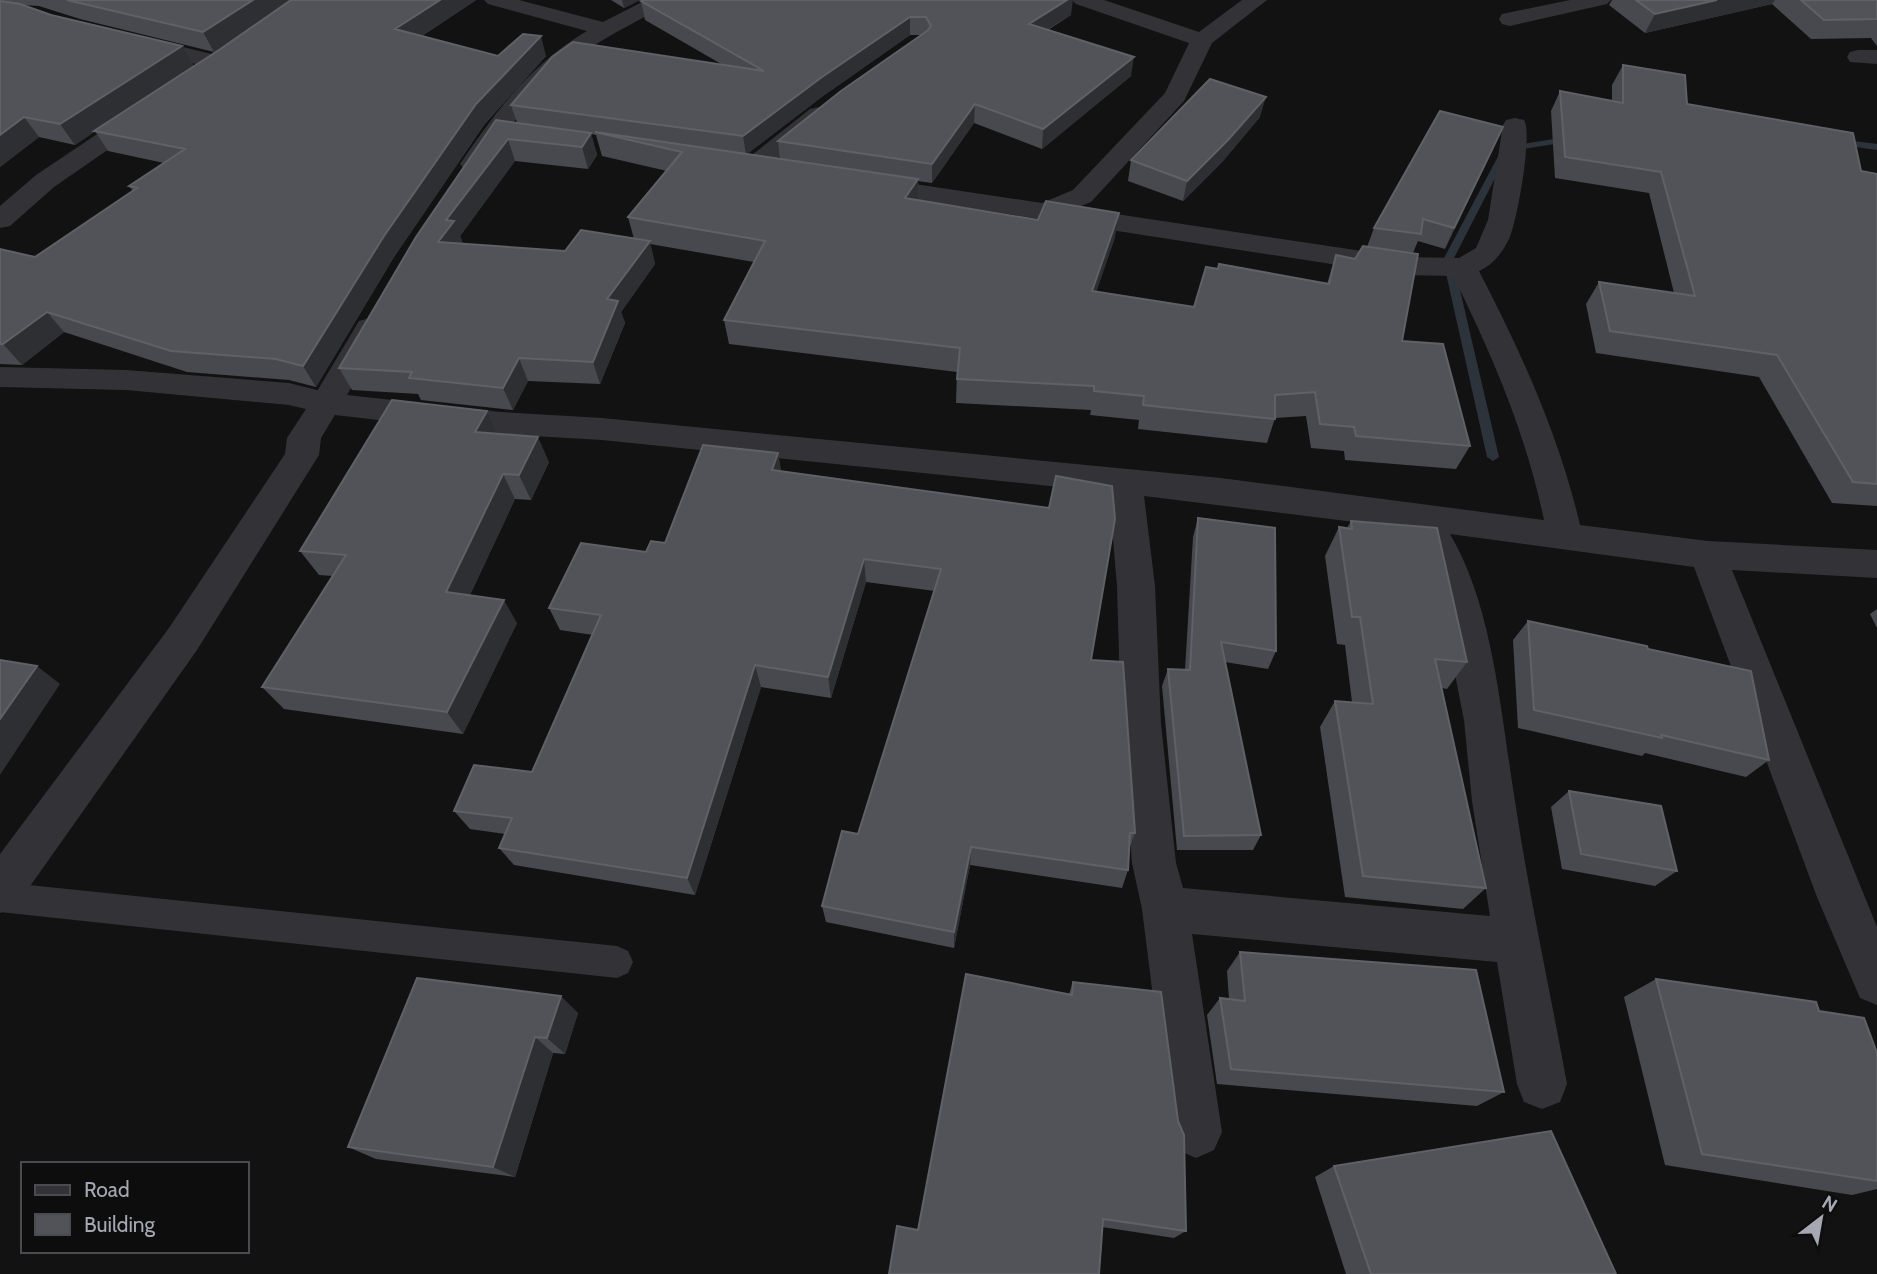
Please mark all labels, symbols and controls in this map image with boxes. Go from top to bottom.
legend [21,1162,248,1253]
text: Road [84,1177,130,1202]
north arrow [1786,1183,1856,1253]
text: N [1818,1191,1841,1217]
text: Building [84,1212,156,1237]

